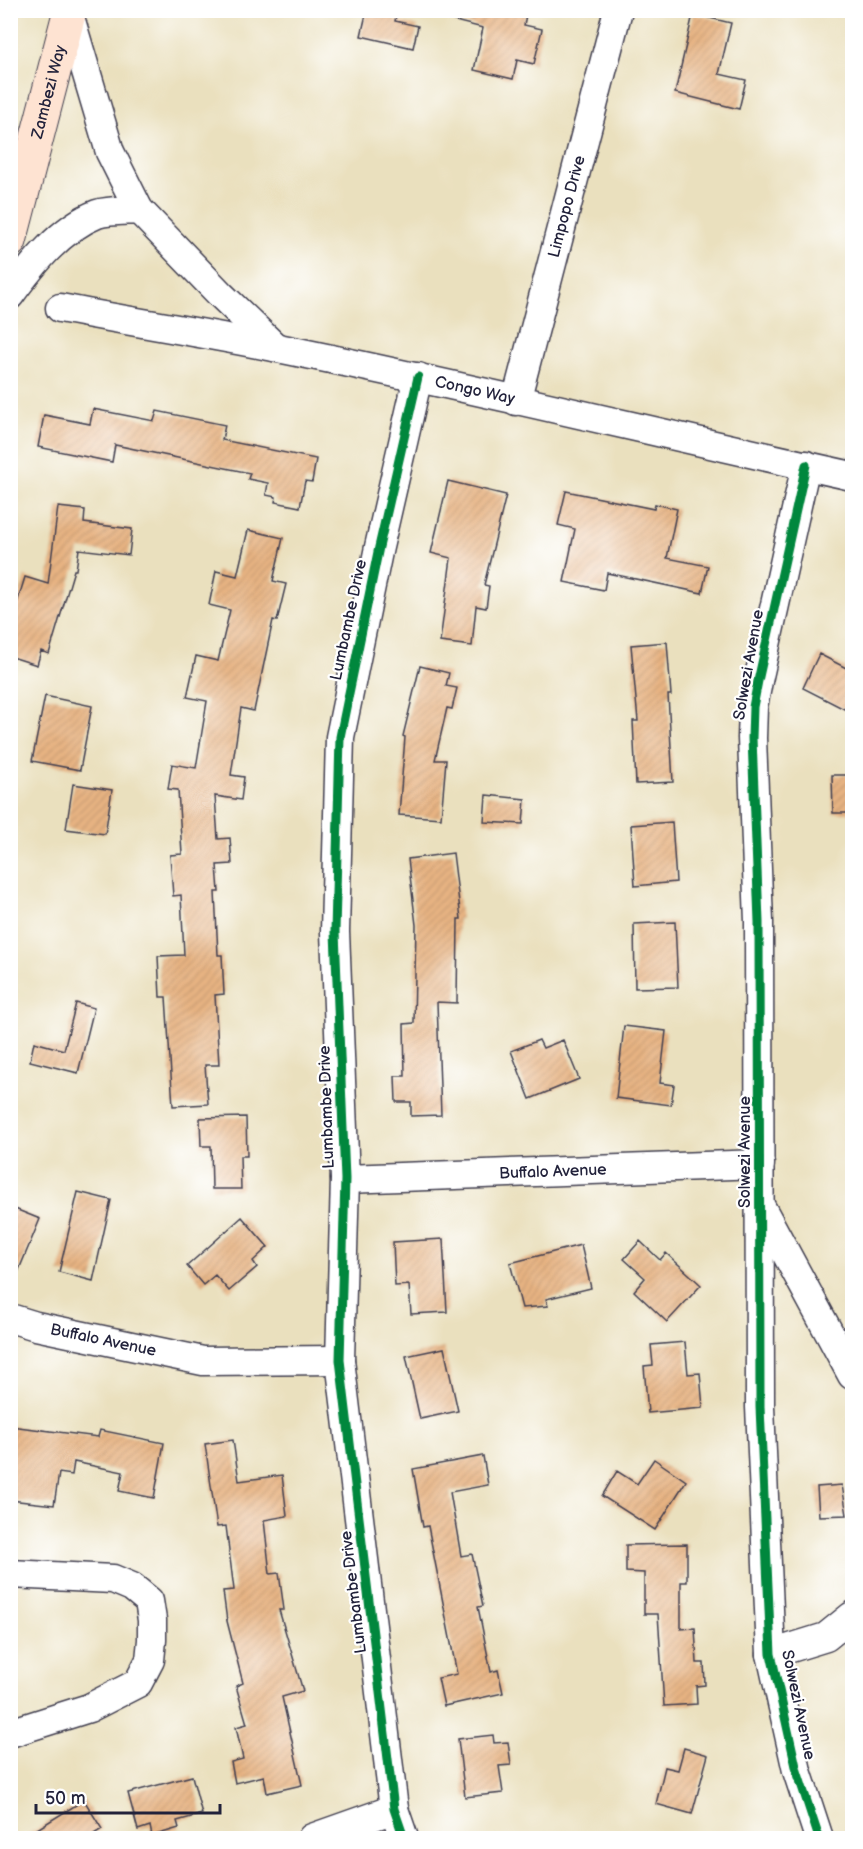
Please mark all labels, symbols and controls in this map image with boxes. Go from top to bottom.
street label: Zambezi Way [27,42,70,142]
street label: Limpopo Drive [544,153,589,260]
street label: Congo Way [433,372,517,409]
street label: Lumbambe Drive [327,557,371,682]
street label: Solwezi Avenue [730,608,768,722]
street label: Lumbambe Drive [315,1045,339,1169]
street label: Solwezi Avenue [736,1096,755,1208]
street label: Buffalo Avenue [499,1160,608,1183]
street label: Buffalo Avenue [49,1320,158,1361]
street label: Lumbambe Drive [337,1529,371,1654]
street label: Solwezi Avenue [777,1648,819,1762]
scale bar [36,1777,220,1815]
text: 50 m [45,1788,86,1809]

